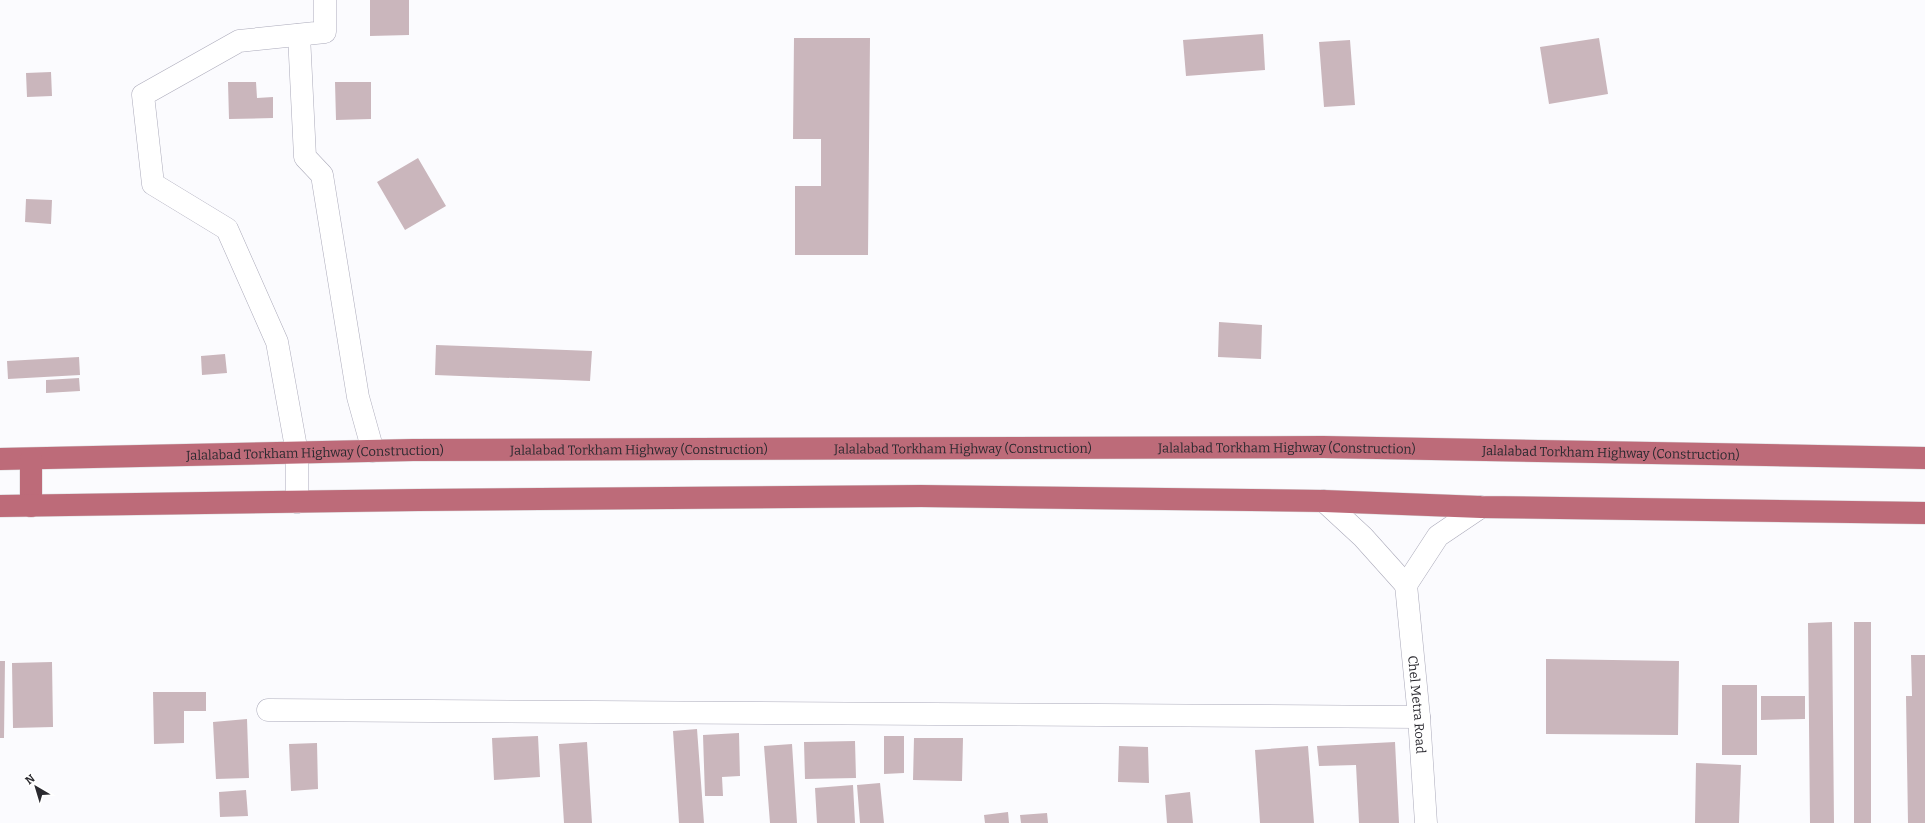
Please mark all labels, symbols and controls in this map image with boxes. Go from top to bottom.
street label: Jalalabad Torkham Highway (Construction) [1157,440,1416,457]
street label: Jalalabad Torkham Highway (Construction) [833,441,1092,457]
street label: Jalalabad Torkham Highway (Construction) [509,442,768,458]
street label: Jalalabad Torkham Highway (Construction) [185,443,444,463]
street label: Jalalabad Torkham Highway (Construction) [1481,443,1740,463]
street label: Chel Metra Road [1405,655,1428,754]
north arrow [16,767,56,807]
text: N [23,771,38,787]

